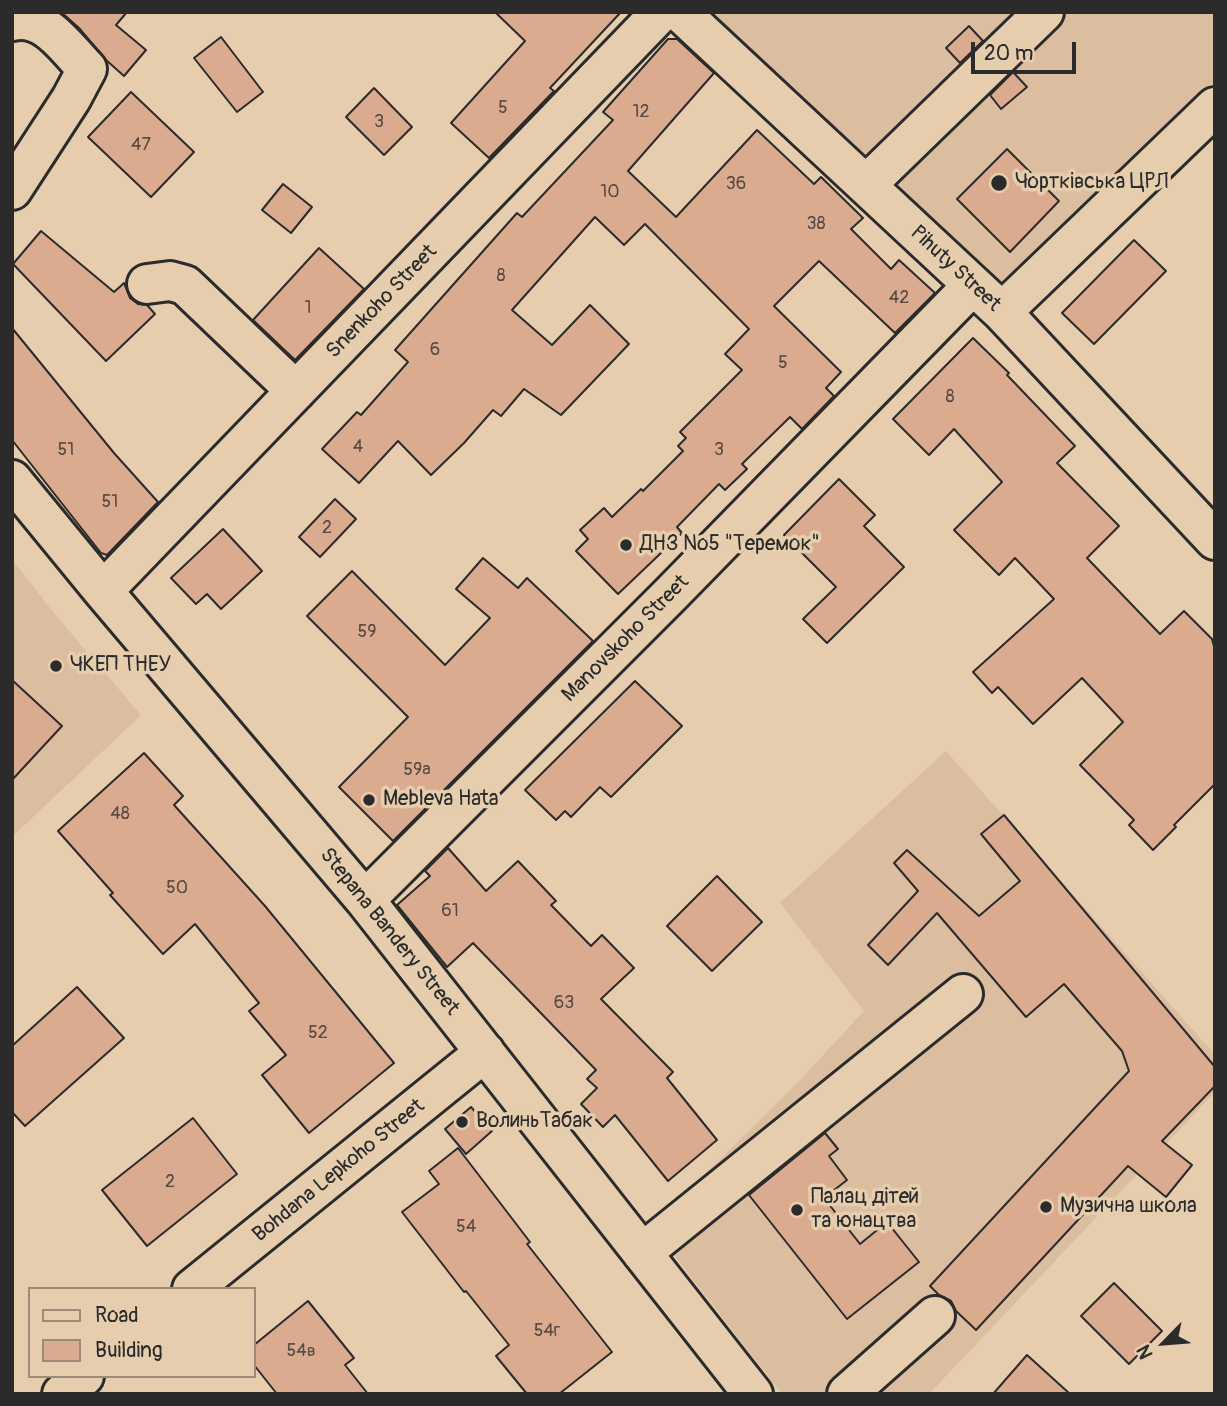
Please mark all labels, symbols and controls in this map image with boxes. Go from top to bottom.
scale bar [975,28,1080,72]
text: 20 m [984,40,1033,67]
house number: 5 [498,97,508,119]
house number: 12 [632,101,650,123]
house number: 3 [374,111,384,133]
house number: 47 [131,134,151,156]
place label: Чортківська ЦРЛ [1015,170,1168,196]
house number: 36 [726,173,746,195]
marker: Чортківська ЦРЛ [989,173,1009,193]
house number: 10 [600,181,620,203]
house number: 38 [806,213,826,235]
street label: Pihuty Street [904,221,1006,317]
street label: Snenkoho Street [321,240,443,364]
house number: 8 [496,265,506,287]
house number: 42 [889,287,909,309]
house number: 1 [304,297,312,319]
house number: 6 [430,339,440,361]
house number: 5 [778,352,788,374]
house number: 8 [945,386,955,408]
house number: 4 [353,436,363,458]
house number: 51 [58,439,74,461]
house number: 3 [714,439,724,461]
house number: 51 [102,491,118,513]
house number: 2 [322,517,332,539]
place label: ДНЗ №5 "Теремок" [640,532,820,558]
marker: ДНЗ №5 "Теремок" [618,537,634,553]
street label: Manovskoho Street [557,570,695,708]
house number: 59 [357,621,377,643]
place label: ЧКЕП ТНЕУ [70,653,171,679]
marker: ЧКЕП ТНЕУ [48,658,64,674]
house number: 59а [403,759,431,781]
place label: Mebleva Hata [383,787,499,813]
marker: Mebleva Hata [361,792,377,808]
house number: 48 [110,803,130,825]
street label: Stepana Bandery Street [314,843,464,1021]
house number: 50 [166,877,188,899]
house number: 61 [441,900,459,922]
house number: 63 [554,992,574,1014]
house number: 52 [308,1022,328,1044]
street label: Bohdana Lepkoho Street [248,1094,430,1248]
place label: ВолиньТабак [476,1109,593,1135]
marker: ВолиньТабак [454,1114,470,1130]
house number: 2 [165,1171,175,1193]
place label: Палац дітей та юнацтва [811,1185,919,1235]
place label: Музична школа [1060,1194,1197,1220]
marker: Музична школа [1038,1199,1054,1215]
marker: Палац дітей та юнацтва [789,1202,805,1218]
house number: 54 [456,1216,476,1238]
legend [28,1287,256,1378]
text: Road [95,1302,139,1329]
north arrow [1129,1308,1199,1378]
house number: 54г [534,1320,560,1342]
text: Building [95,1337,162,1364]
house number: 54в [286,1340,316,1362]
text: N [1131,1341,1159,1363]

